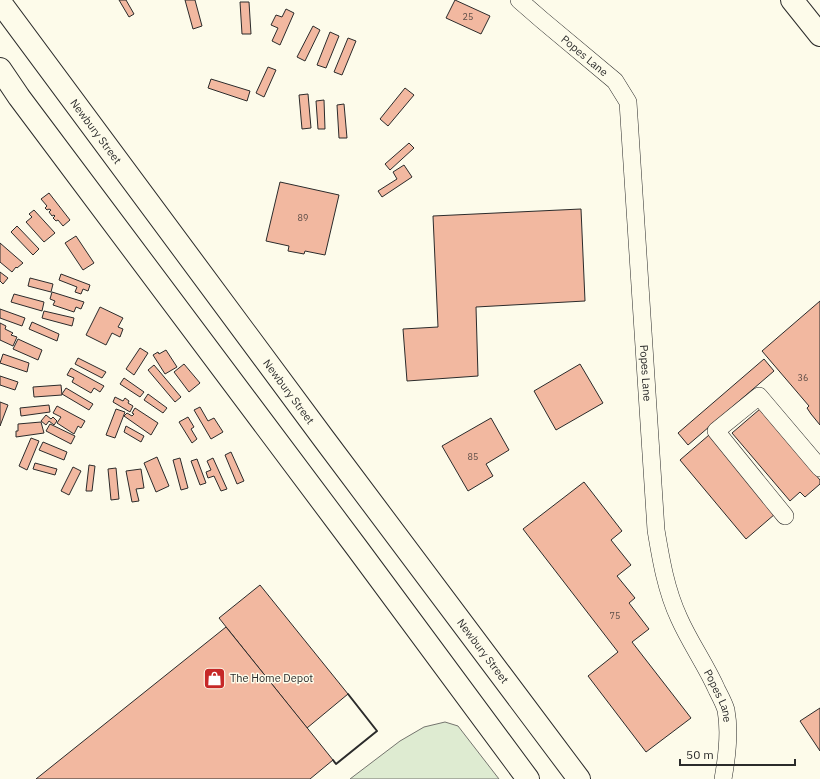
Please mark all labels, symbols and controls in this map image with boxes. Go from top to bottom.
house number: 25 [463,11,473,22]
street label: Popes Lane [558,32,611,79]
street label: Newbury Street [67,96,125,167]
house number: 89 [298,212,308,223]
street label: Popes Lane [637,344,655,402]
street label: Newbury Street [260,356,318,427]
house number: 36 [798,372,808,383]
house number: 85 [468,451,478,462]
house number: 75 [610,610,620,621]
street label: Newbury Street [454,616,512,686]
shop icon: The Home Depot [202,665,228,691]
street label: Popes Lane [701,667,735,723]
place label: The Home Depot [230,671,313,685]
scale bar [680,741,795,767]
text: 50 m [686,747,714,762]

